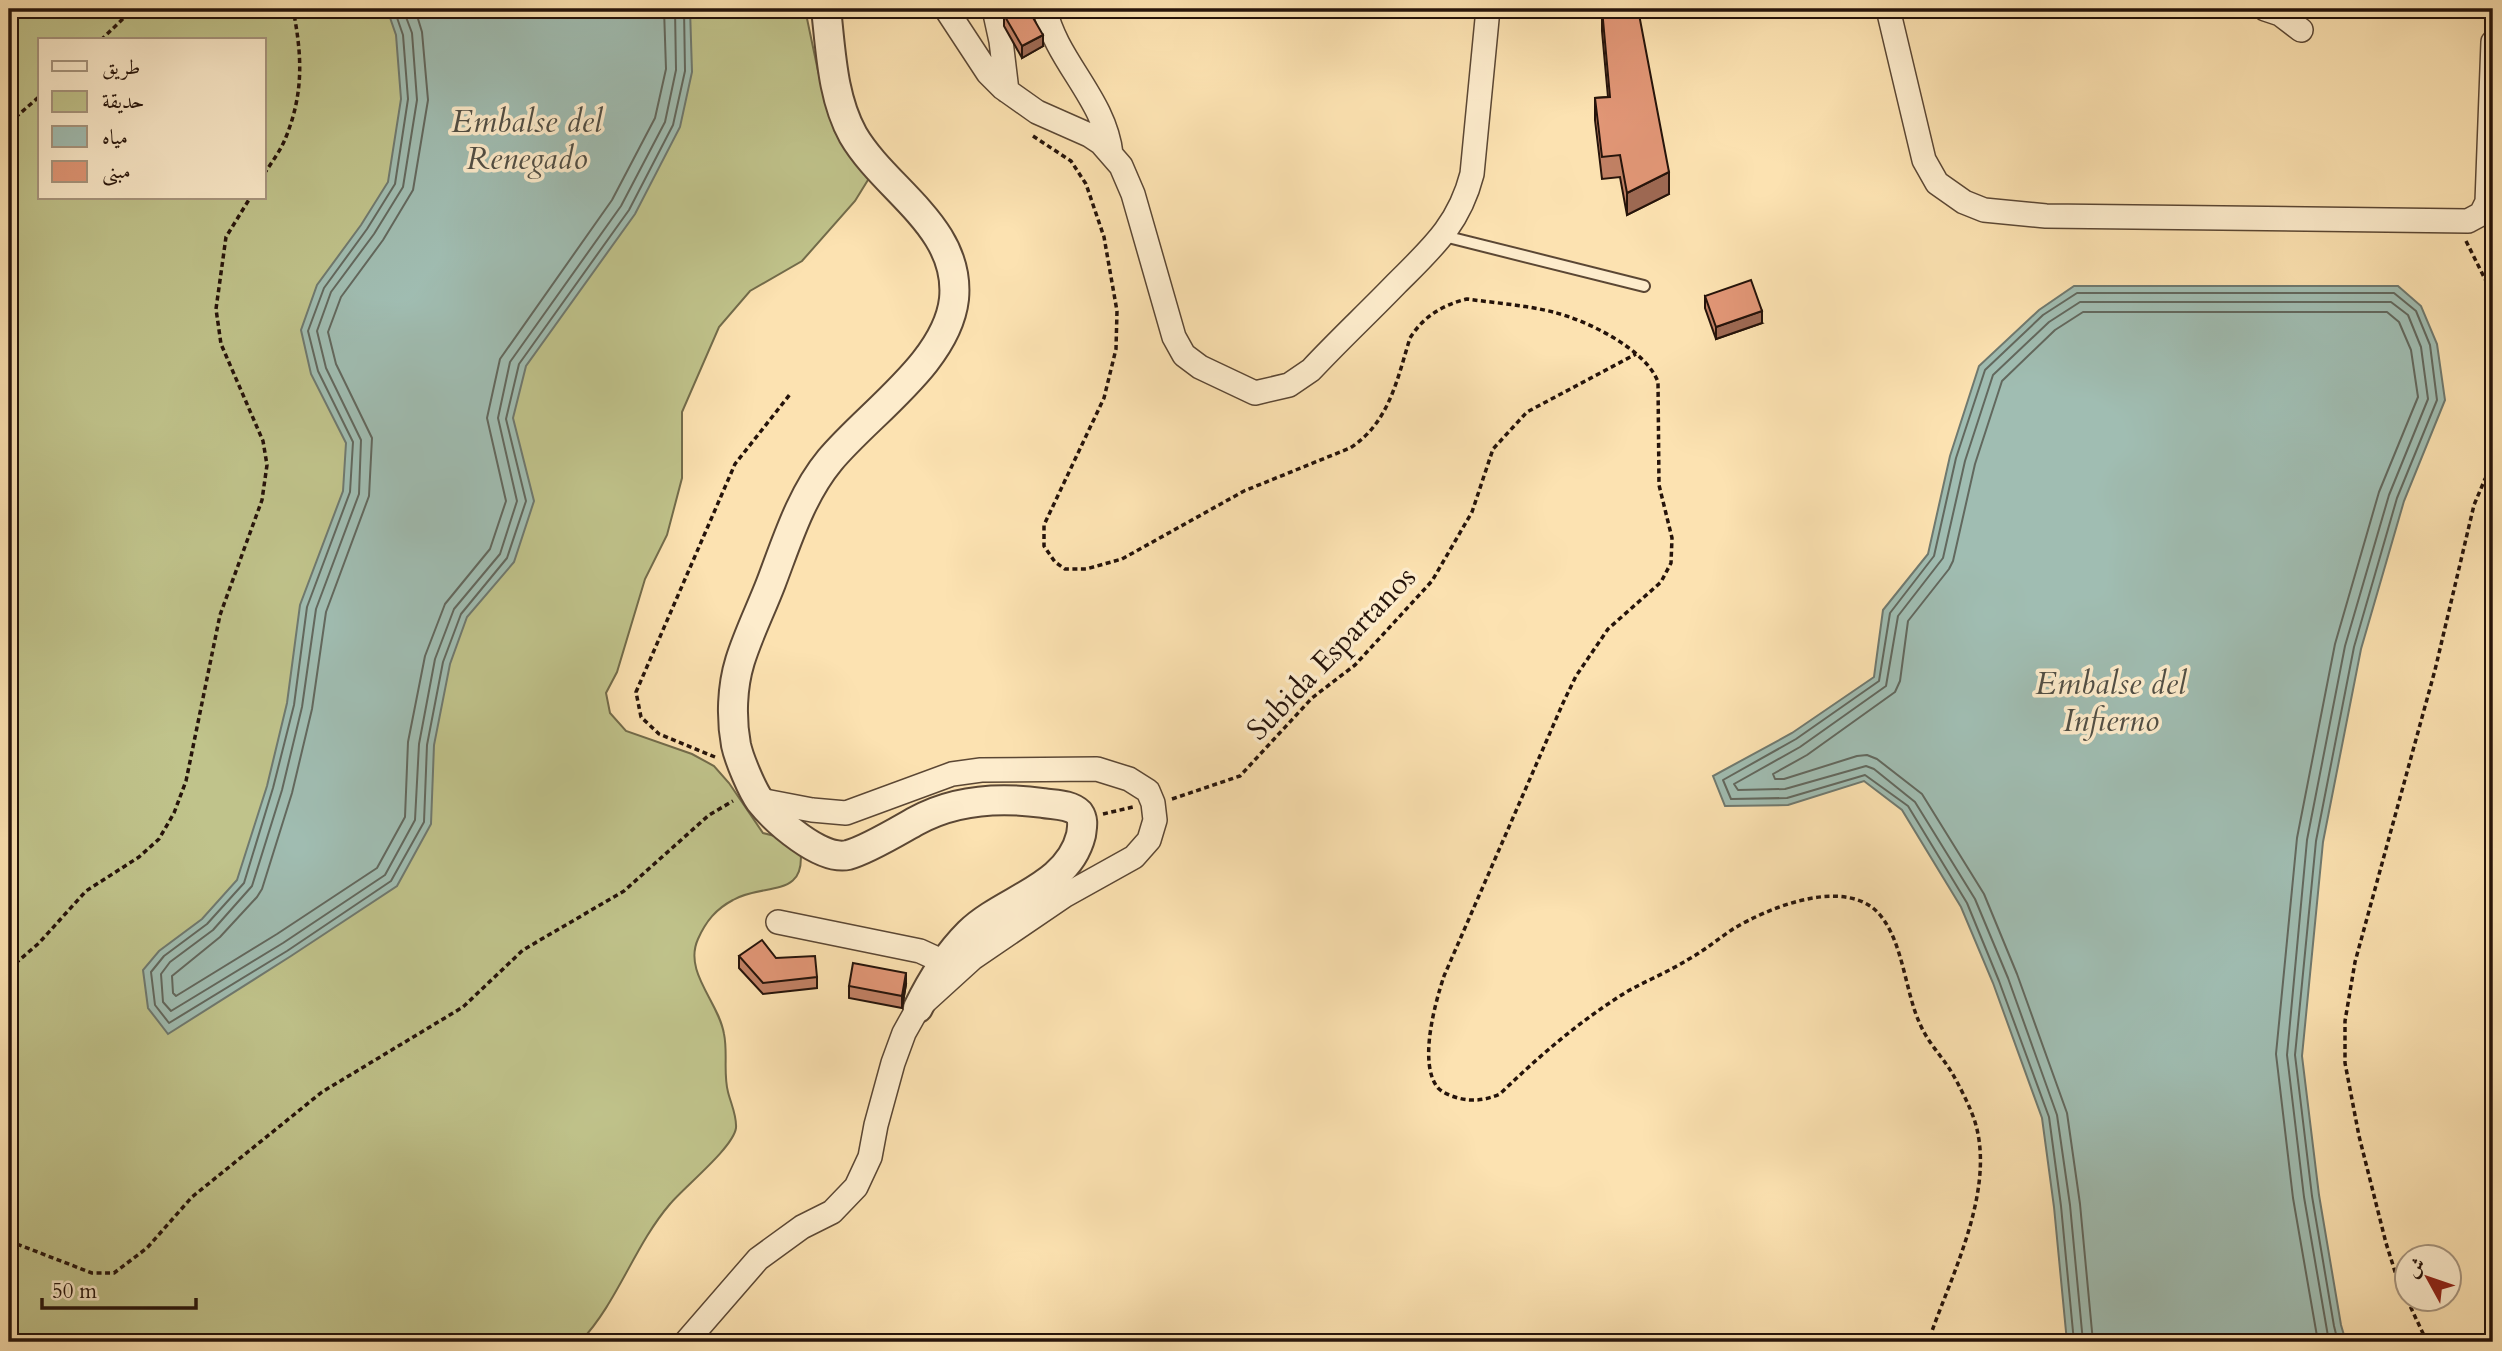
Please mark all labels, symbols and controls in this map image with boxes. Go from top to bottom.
legend [38,38,266,200]
text: طريق [102,53,140,82]
text: حديقة [102,87,145,116]
water label: Embalse del Renegado [451,100,604,181]
text: مياه [102,123,128,152]
text: مبنى [102,157,131,186]
street label: Subida Espartanos [1238,557,1425,749]
water label: Embalse del Infierno [2035,662,2188,743]
north arrow [2394,1242,2464,1312]
text: ش [2400,1252,2432,1283]
scale bar [42,1267,196,1311]
text: 50 m [52,1277,97,1306]

